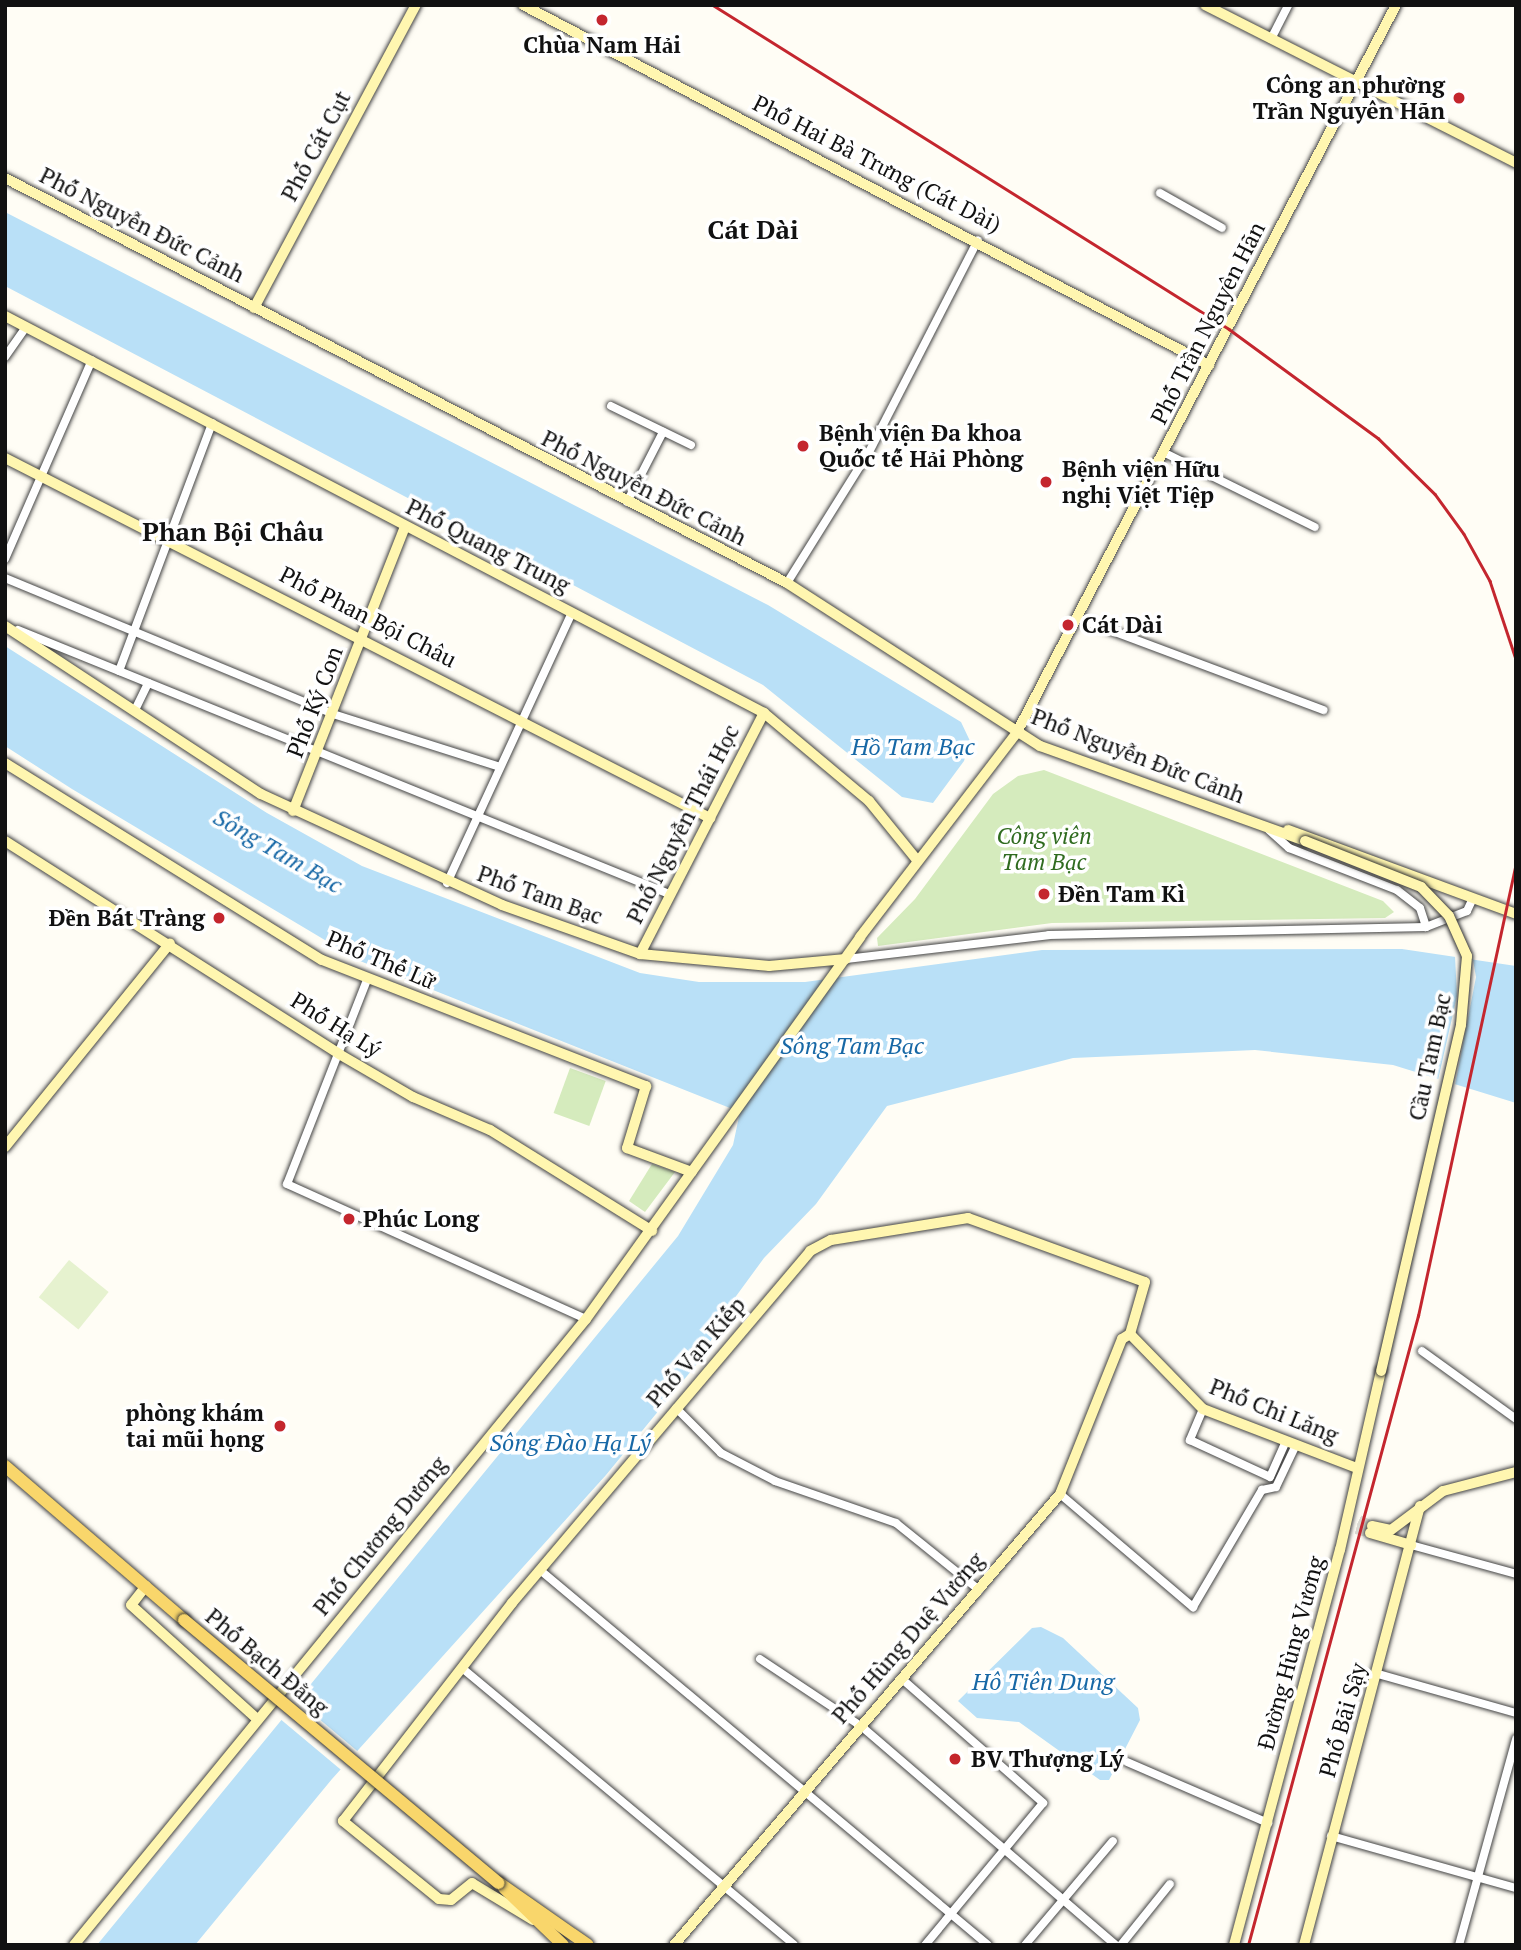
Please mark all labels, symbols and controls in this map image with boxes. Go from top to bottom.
marker: Chùa Nam Hải [594,12,610,28]
place label: Chùa Nam Hải [522,31,682,59]
place label: Công an phường Trần Nguyên Hãn [1251,71,1445,125]
street label: Phố Cát Cụt [275,85,357,207]
street label: Phố Hai Bà Trưng (Cát Dài) [748,89,1006,239]
marker: Công an phường Trần Nguyên Hãn [1451,90,1467,106]
street label: Phố Nguyễn Đức Cảnh [32,160,252,290]
district label: Cát Dài [707,214,799,246]
street label: Phố Trần Nguyên Hãn [1144,216,1272,430]
place label: Bệnh viện Đa khoa Quốc tế Hải Phòng [819,419,1028,473]
street label: Phố Nguyễn Đức Cảnh [534,423,754,553]
marker: Bệnh viện Đa khoa Quốc tế Hải Phòng [793,436,813,456]
place label: Bệnh viện Hữu nghị Việt Tiệp [1062,455,1227,509]
marker: Bệnh viện Hữu nghị Việt Tiệp [1036,472,1056,492]
street label: Phố Quang Trung [402,493,574,599]
district label: Phan Bội Châu [141,516,325,548]
street label: Phố Phan Bội Châu [274,560,462,674]
place label: Cát Dài [1082,611,1163,639]
marker: Cát Dài [1060,617,1076,633]
street label: Phố Ký Con [281,642,349,762]
street label: Phố Nguyễn Đức Cảnh [1024,701,1252,811]
street label: Phố Nguyễn Thái Học [620,718,746,930]
water label: Hồ Tam Bạc [849,733,977,761]
water label: Sông Tam Bạc [208,802,348,900]
park label: Công viên Tam Bạc [996,822,1092,876]
street label: Phố Tam Bạc [472,859,608,931]
place label: Đền Tam Kì [1058,880,1188,908]
marker: Đền Tam Kì [1036,886,1052,902]
place label: Đền Bát Tràng [45,904,205,932]
marker: Đền Bát Tràng [211,910,227,926]
street label: Phố Thế Lữ [322,924,440,996]
street label: Phố Hạ Lý [285,986,387,1064]
street label: Cầu Tam Bạc [1402,988,1458,1126]
water label: Sông Tam Bạc [779,1032,925,1060]
place label: Phúc Long [363,1205,479,1233]
marker: Phúc Long [341,1211,357,1227]
street label: Phố Vạn Kiếp [640,1290,752,1414]
street label: Phố Chi Lăng [1206,1373,1342,1449]
place label: phòng khám tai mũi họng [122,1399,264,1453]
marker: phòng khám tai mũi họng [270,1416,290,1436]
water label: Sông Đào Hạ Lý [489,1429,651,1457]
street label: Phố Chương Dương [305,1448,455,1624]
street label: Phố Hùng Duệ Vương [824,1544,992,1732]
street label: Đường Hùng Vương [1251,1550,1331,1756]
street label: Phố Bạch Đằng [198,1601,336,1723]
street label: Phố Bãi Sậy [1313,1658,1373,1782]
water label: Hô Tiên Dung [972,1668,1114,1696]
place label: BV Thượng Lý [971,1745,1127,1773]
marker: BV Thượng Lý [945,1749,965,1769]

